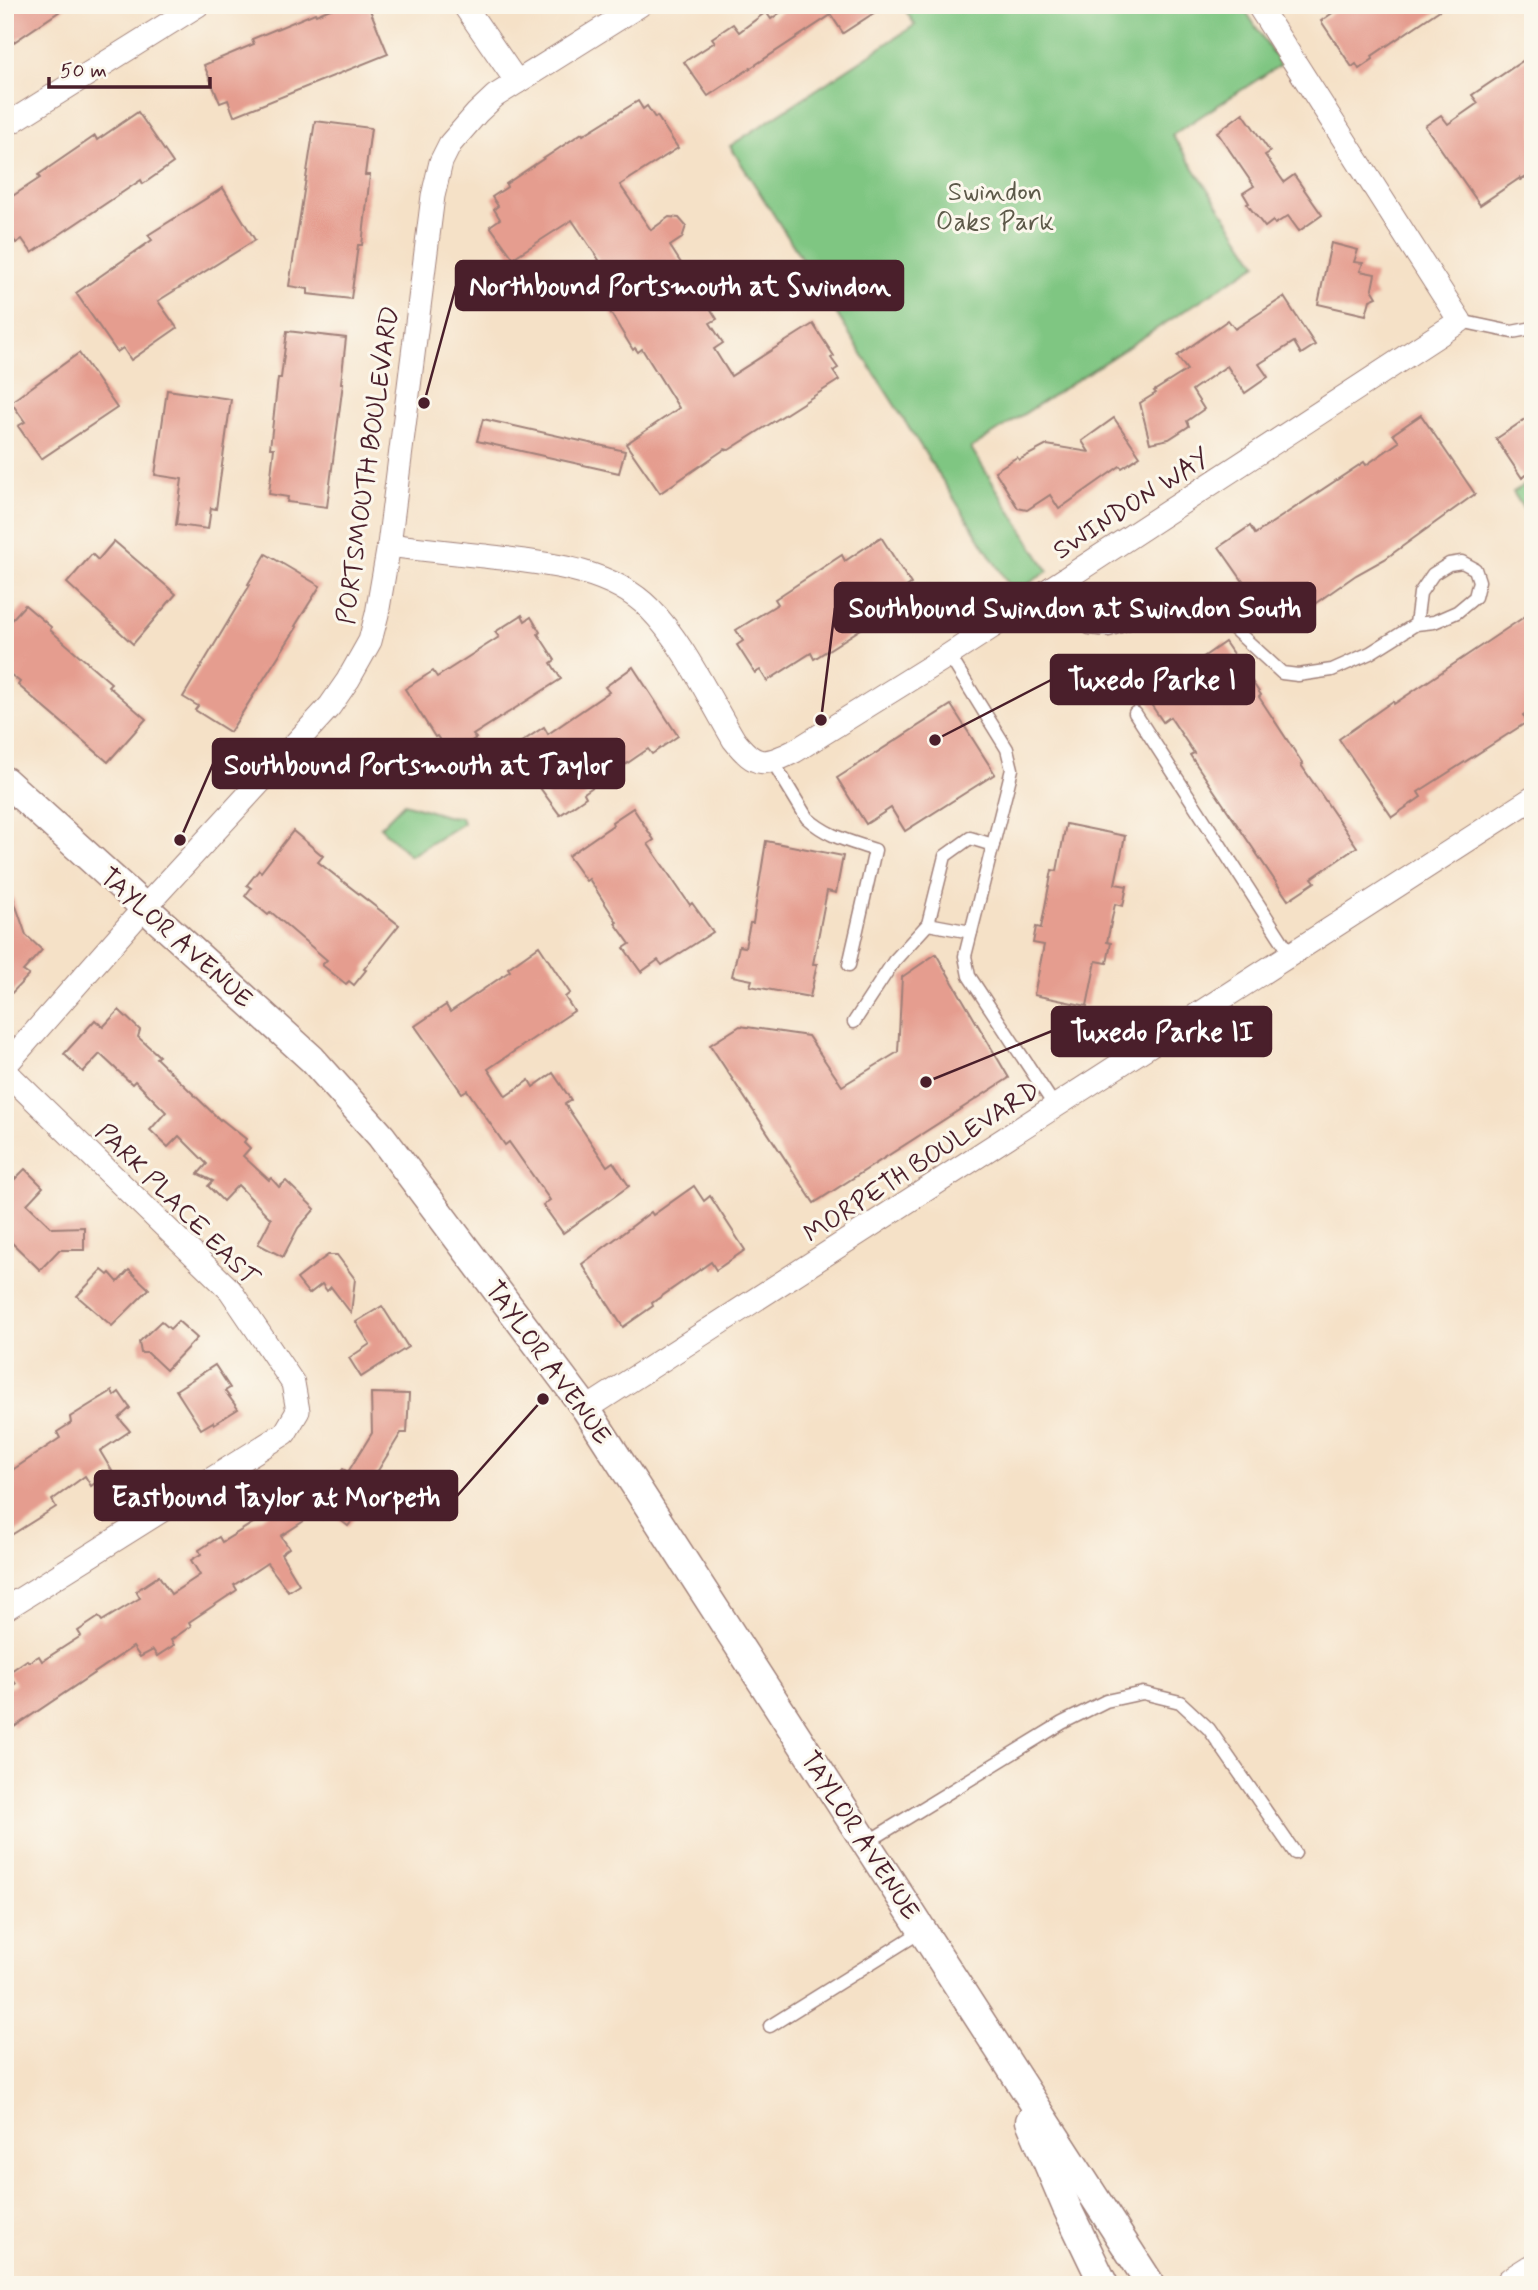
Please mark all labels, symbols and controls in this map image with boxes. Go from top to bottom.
scale bar [49,46,210,90]
text: 50 m [60,57,107,85]
park label: Swindon Oaks Park [936,176,1054,240]
callout: Northbound Portsmouth at Swindon [456,261,903,310]
text: Northbound Portsmouth at Swindon [469,269,892,306]
street label: PORTSMOUTH BOULEVARD [330,304,408,627]
street label: SWINDON WAY [1047,441,1217,568]
callout: Southbound Swindon at Swindon South [835,583,1315,632]
text: Southbound Swindon at Swindon South [848,591,1302,628]
callout: Tuxedo Parke I [1051,655,1254,704]
text: Tuxedo Parke I [1068,663,1236,700]
callout: Southbound Portsmouth at Taylor [213,739,624,788]
text: Southbound Portsmouth at Taylor [224,748,614,785]
street label: TAYLOR AVENUE [92,861,260,1016]
callout: Tuxedo Parke II [1052,1007,1271,1056]
text: Tuxedo Parke II [1070,1015,1254,1052]
street label: MORPETH BOULEVARD [798,1074,1046,1252]
street label: PARK PLACE EAST [87,1116,267,1296]
street label: TAYLOR AVENUE [476,1274,618,1452]
callout: Eastbound Taylor at Morpeth [95,1471,457,1520]
text: Eastbound Taylor at Morpeth [111,1480,441,1517]
street label: TAYLOR AVENUE [792,1745,927,1927]

